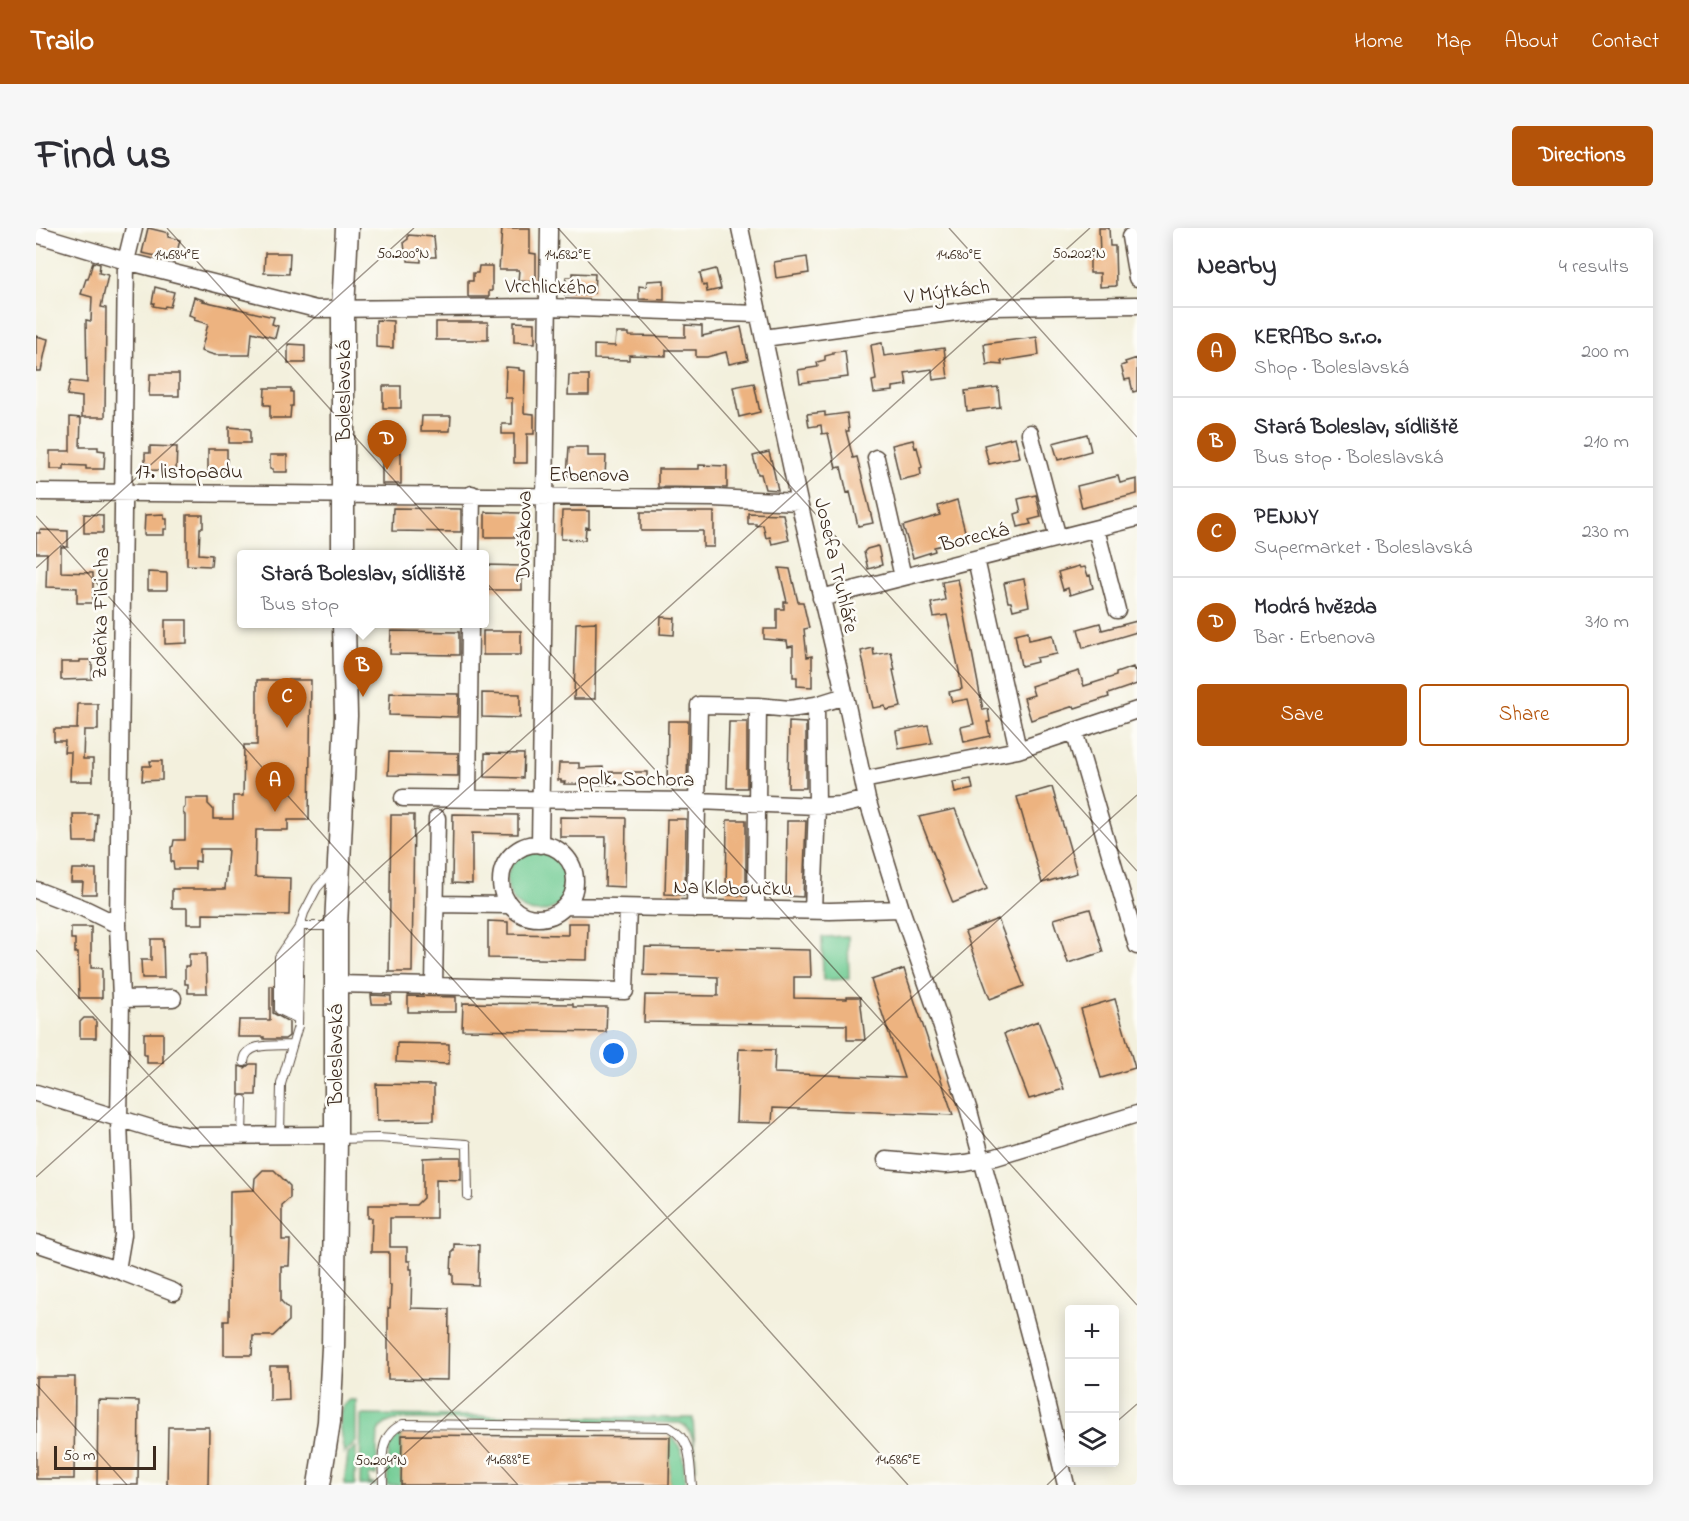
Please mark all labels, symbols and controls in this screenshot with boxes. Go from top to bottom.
text: Trailo [30,22,94,63]
text: Home [1354,27,1403,57]
text: Map [1436,27,1471,57]
text: About [1504,27,1558,57]
text: Contact [1591,27,1659,57]
text: Find us [36,126,171,187]
button: Directions [1512,126,1653,186]
text: 50.200°N [377,243,429,265]
text: 50.202°N [1052,243,1106,265]
text: 14.684°E [154,244,200,266]
text: 14.682°E [545,244,591,266]
text: 14.680°E [936,244,982,266]
text: Nearby [1197,248,1276,286]
text: 4 results [1559,253,1629,282]
street label: Vrchlického [504,272,597,304]
street label: V Mýtkách [902,273,992,315]
text: KERABO s.r.o. [1254,322,1381,354]
text: A [1210,338,1223,367]
text: 200 m [1581,338,1629,367]
street label: Boleslavská [330,340,360,443]
text: Shop · Boleslavská [1254,354,1409,383]
text: Stará Boleslav, sídliště [1254,412,1458,444]
pin: D [368,420,406,470]
text: B [1210,428,1223,457]
text: 210 m [1584,428,1629,457]
text: Bus stop · Boleslavská [1254,444,1443,473]
street label: 17. listopadu [135,458,243,488]
street label: Erbenova [549,461,629,491]
street label: Dvořákova [509,490,541,583]
street label: Josefa Truhláře [805,495,865,637]
text: PENNY [1254,502,1319,534]
street label: Borecká [936,515,1012,561]
text: C [1211,518,1222,547]
text: 230 m [1582,518,1629,547]
text: Supermarket · Boleslavská [1254,534,1472,563]
street label: Zdeňka Fibicha [86,547,118,679]
popup [237,550,489,628]
text: Stará Boleslav, sídliště [261,559,465,591]
text: Bus stop [261,591,339,620]
text: Modrá hvězda [1254,592,1377,624]
text: D [1209,608,1224,637]
text: 310 m [1585,608,1629,637]
text: Bar · Erbenova [1254,624,1375,653]
pin: B [344,648,382,697]
pin: C [268,678,306,728]
button: Save [1197,684,1407,746]
button: Share [1419,684,1629,746]
pin: A [256,762,294,812]
street label: pplk. Sochora [577,764,695,796]
street label: Na Kloboučku [673,873,793,905]
street label: Boleslavská [322,1004,352,1107]
your location [599,1039,628,1068]
map controls [1065,1305,1119,1467]
button: + [1065,1305,1119,1359]
button: − [1065,1359,1119,1413]
button: layers [1065,1413,1119,1467]
scale bar [54,1443,156,1470]
text: 50 m [63,1444,95,1468]
text: 14.688°E [486,1449,530,1471]
text: 14.686°E [875,1449,921,1471]
text: 50.204°N [355,1450,407,1472]

